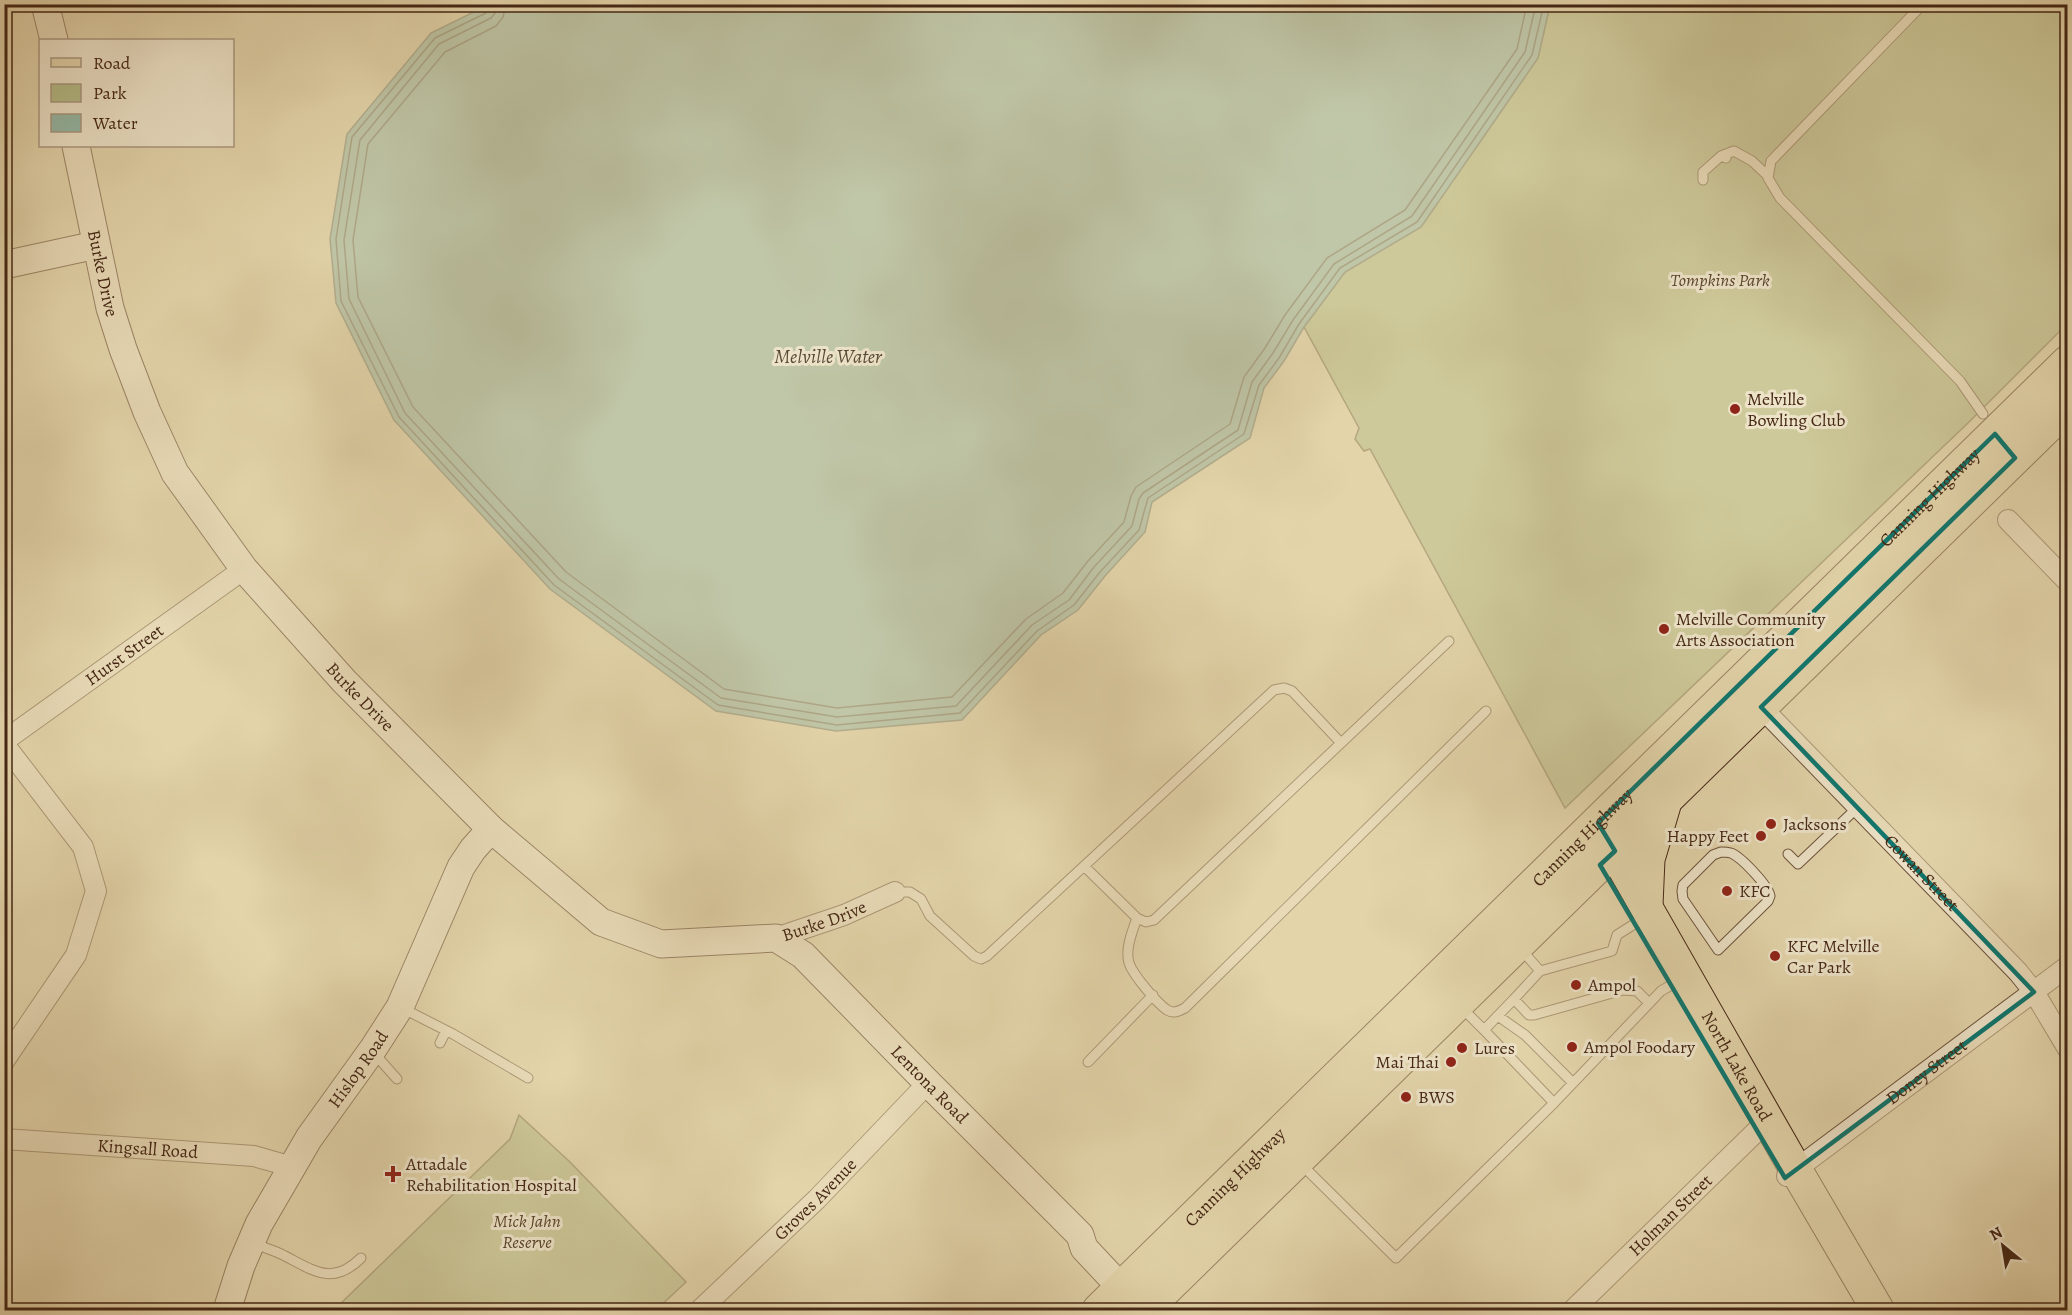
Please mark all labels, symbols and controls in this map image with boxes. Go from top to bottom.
legend [39,39,234,147]
text: Road [93,51,131,75]
text: Park [93,81,127,105]
text: Water [92,111,138,135]
street label: Burke Drive [82,228,124,320]
park label: Tompkins Park [1670,268,1770,292]
water label: Melville Water [774,343,883,370]
place label: Melville Bowling Club [1747,387,1845,432]
marker: Melville Bowling Club [1728,402,1742,416]
street label: Canning Highway [1874,442,1986,552]
place label: Melville Community Arts Association [1675,607,1826,652]
street label: Hurst Street [80,618,168,691]
marker: Melville Community Arts Association [1657,622,1671,636]
street label: Burke Drive [321,657,399,737]
street label: Canning Highway [1527,782,1639,892]
place label: Jacksons [1783,812,1847,836]
marker: Jacksons [1764,817,1778,831]
place label: Happy Feet [1667,824,1749,848]
marker: Happy Feet [1754,829,1768,843]
street label: Cowan Street [1879,829,1965,916]
place label: KFC [1739,879,1771,903]
marker: KFC [1720,884,1734,898]
street label: Burke Drive [779,894,870,947]
place label: KFC Melville Car Park [1787,934,1879,979]
marker: KFC Melville Car Park [1768,949,1782,963]
place label: Ampol [1587,973,1637,997]
marker: Ampol [1569,978,1583,992]
street label: North Lake Road [1696,1007,1778,1126]
street label: Hislop Road [322,1026,394,1113]
street label: Doney Street [1881,1034,1972,1110]
place label: Ampol Foodary [1583,1035,1696,1059]
place label: Lures [1474,1036,1515,1060]
street label: Lentona Road [885,1040,974,1129]
marker: Ampol Foodary [1565,1040,1579,1054]
marker: Lures [1455,1041,1469,1055]
place label: Mai Thai [1376,1050,1439,1074]
marker: Mai Thai [1444,1055,1458,1069]
place label: BWS [1418,1085,1455,1109]
marker: BWS [1399,1090,1413,1104]
street label: Canning Highway [1179,1122,1291,1232]
street label: Kingsall Road [97,1133,199,1164]
place label: Attadale Rehabilitation Hospital [405,1152,577,1197]
street label: Groves Avenue [769,1153,862,1246]
marker: Attadale Rehabilitation Hospital [384,1165,402,1183]
street label: Holman Street [1623,1169,1717,1261]
park label: Mick Jahn Reserve [493,1209,561,1254]
north arrow [1973,1216,2033,1276]
text: N [1985,1221,2007,1246]

